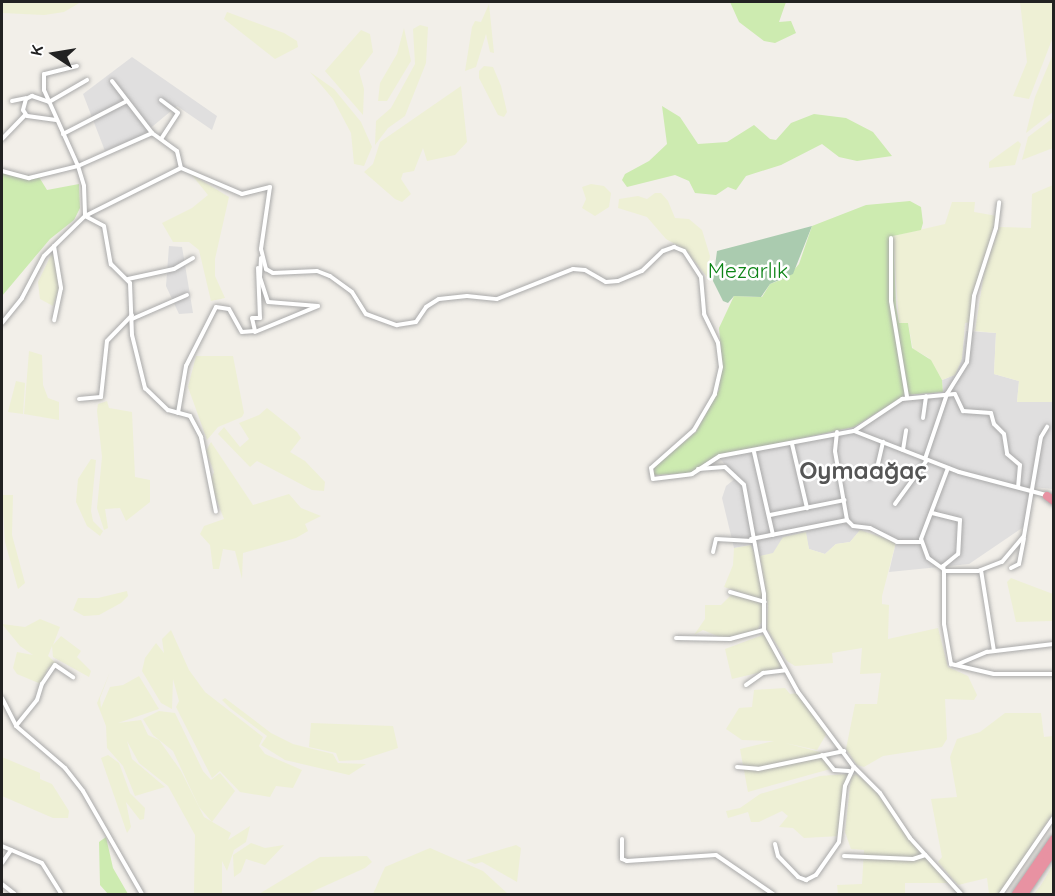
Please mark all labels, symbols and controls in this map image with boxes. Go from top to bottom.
north arrow [24,24,84,84]
text: K [26,43,47,57]
park label: Mezarlık [708,257,788,283]
district label: Oymaağaç [799,457,927,485]

